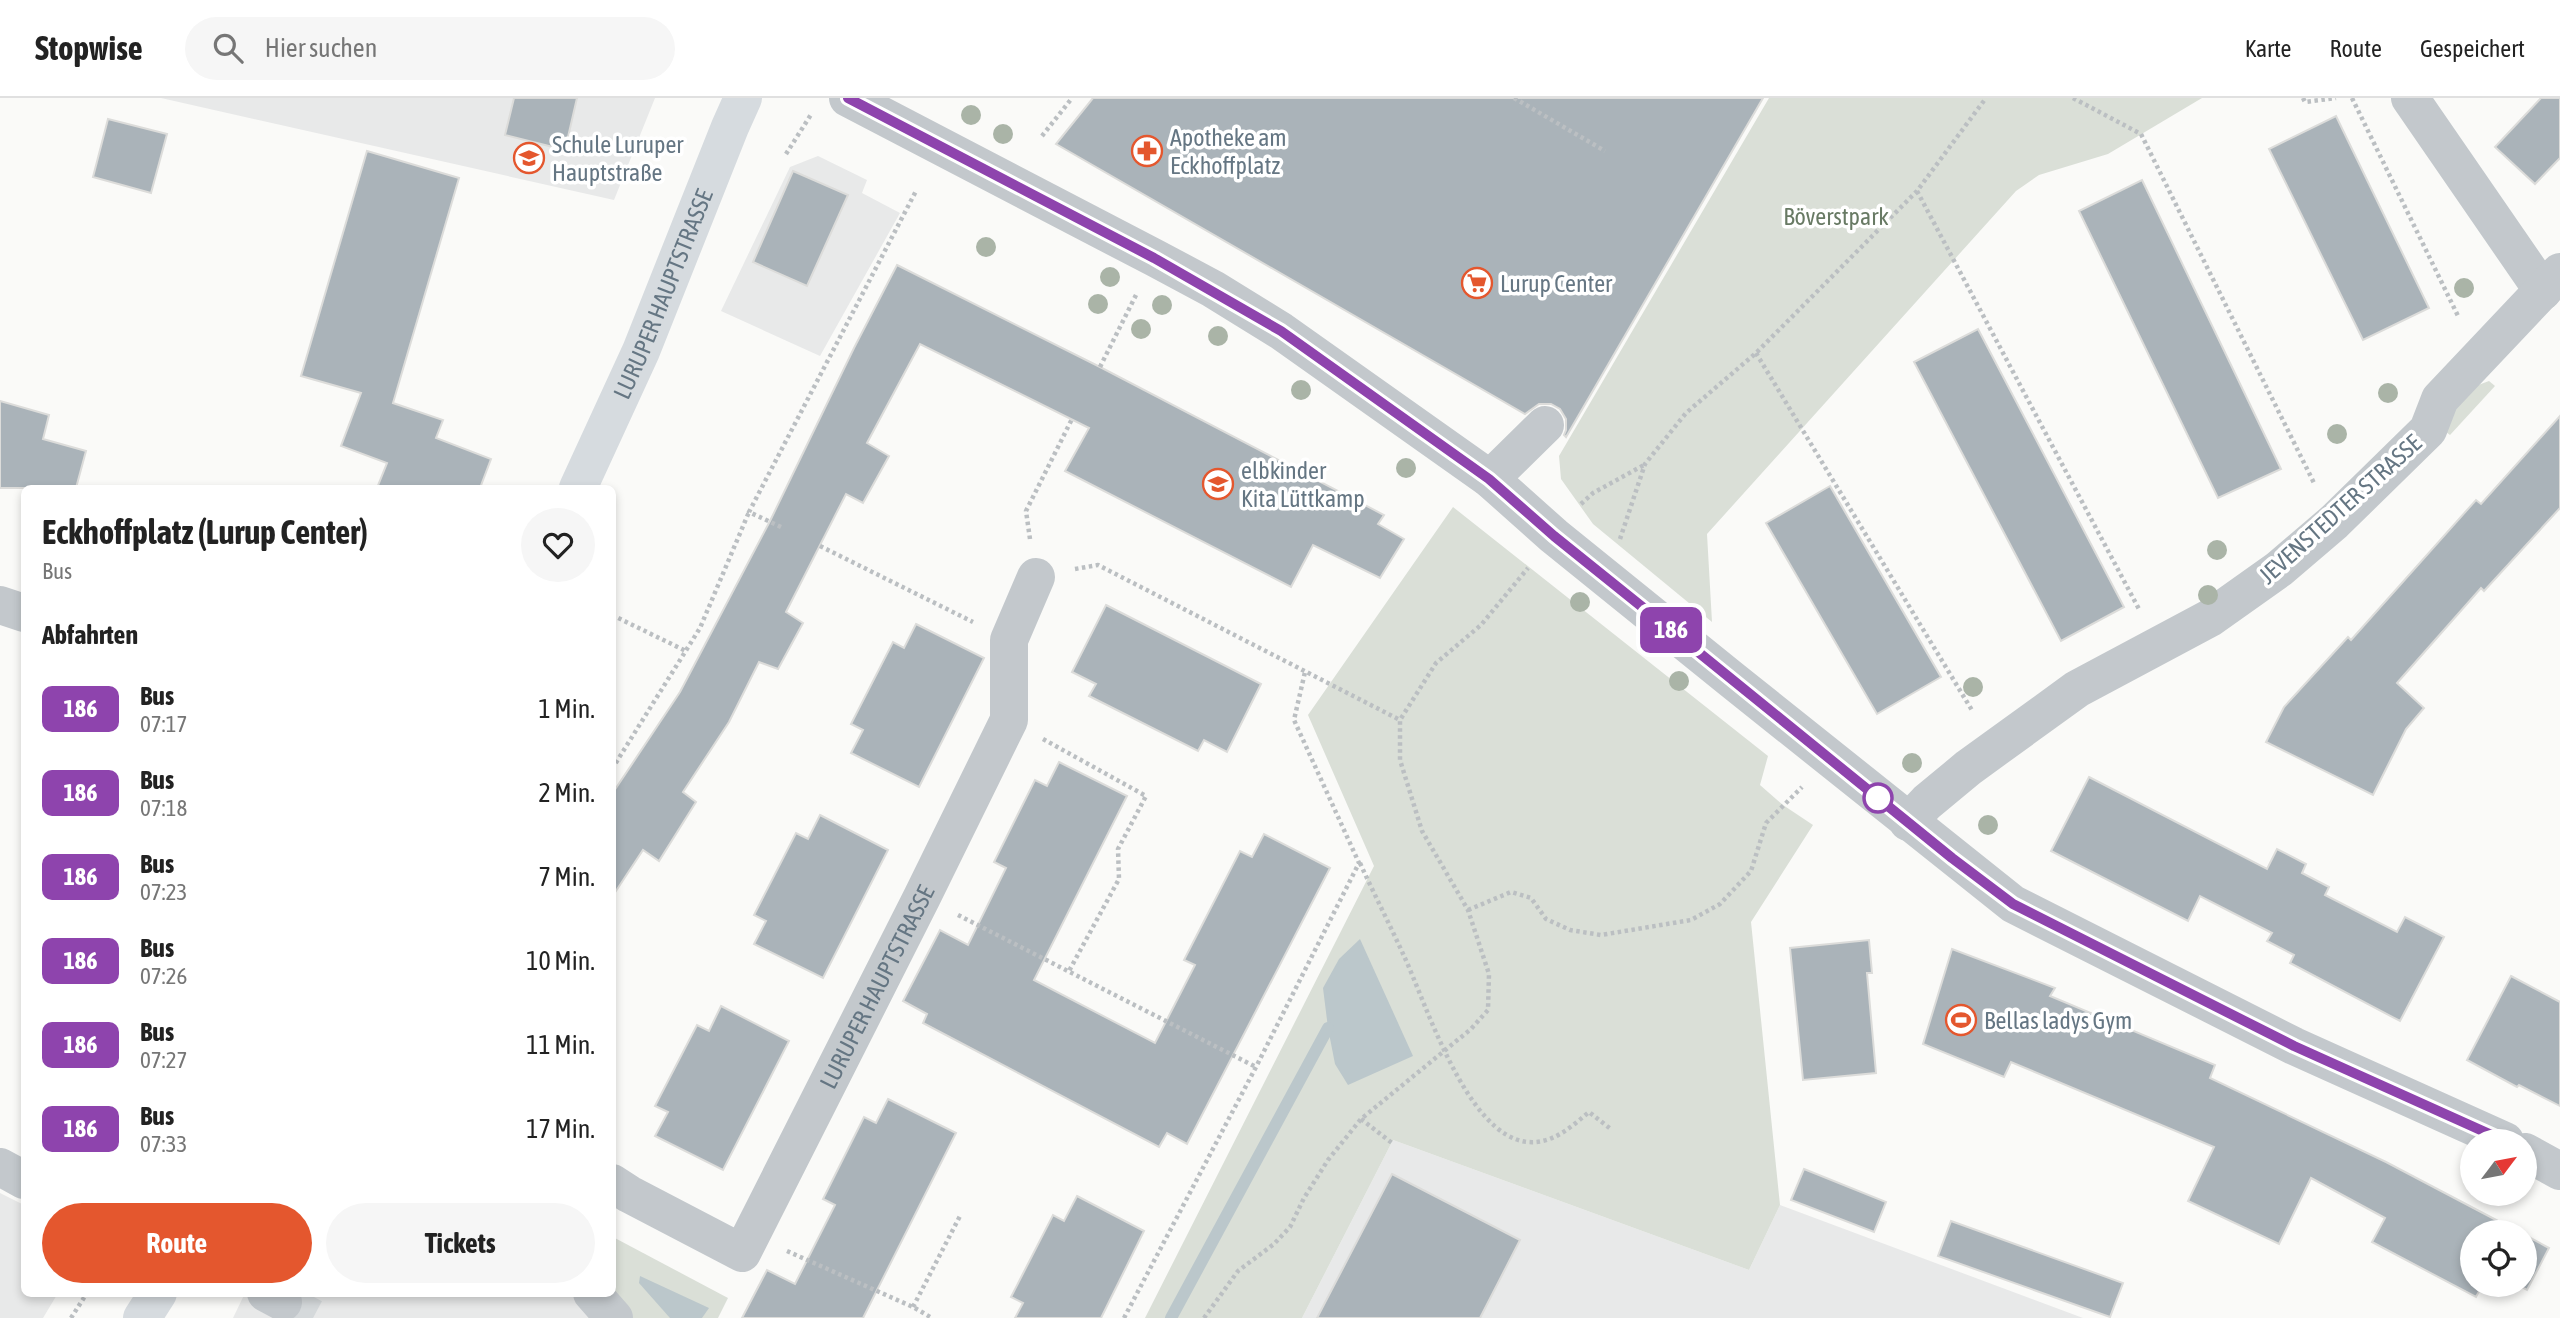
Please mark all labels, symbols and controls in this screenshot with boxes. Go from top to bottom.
search box [185,17,675,80]
text: Stopwise [35,29,143,67]
icon: search [209,29,247,67]
text: Hier suchen [265,33,377,63]
text: Karte [2245,35,2291,62]
text: Route [2329,35,2382,62]
text: Gespeichert [2420,35,2525,62]
place label: Apotheke am Eckhoffplatz [1170,124,1287,179]
place label: Schule Luruper Hauptstraße [552,131,684,186]
pharmacy icon: Apotheke am Eckhoffplatz [1130,134,1164,168]
school or university icon: Schule Luruper Hauptstraße [512,141,546,175]
street label: LURUPER HAUPTSTRASSE [608,185,717,403]
park label: Böverstpark [1783,203,1889,230]
supermarket icon: Lurup Center [1460,266,1494,300]
place label: Lurup Center [1500,270,1613,297]
street label: JEVENSTEDTER STRASSE [2253,429,2427,589]
place label: elbkinder Kita Lüttkamp [1241,457,1365,512]
school or university icon: elbkinder Kita Lüttkamp [1201,467,1235,501]
button: heart [521,508,595,582]
text: Eckhoffplatz (Lurup Center) [42,513,368,551]
text: Bus [42,558,72,584]
line badge: 186 [1631,607,1711,653]
text: 186 [1654,616,1688,643]
text: Abfahrten [42,620,138,650]
text: Bus [140,681,174,711]
text: 1 Min. [539,694,595,724]
text: 186 [64,695,97,722]
text: 07:17 [140,711,187,737]
text: Bus [140,765,174,795]
text: 2 Min. [539,778,595,808]
text: 186 [64,779,97,806]
unlabelled marker [1863,783,1893,813]
text: 07:18 [140,795,187,821]
text: Bus [140,849,174,879]
text: 7 Min. [539,862,595,892]
text: 186 [64,863,97,890]
text: 07:23 [140,879,187,905]
street label: LURUPER HAUPTSTRASSE [814,881,939,1093]
text: Bus [140,933,174,963]
text: 10 Min. [526,946,595,976]
text: 186 [64,947,97,974]
text: 07:26 [140,963,187,989]
sports icon: Bellas ladys Gym [1944,1003,1978,1037]
place label: Bellas ladys Gym [1984,1007,2132,1034]
text: Bus [140,1017,174,1047]
text: 11 Min. [526,1030,595,1060]
text: 186 [64,1031,97,1058]
text: 07:27 [140,1047,187,1073]
text: Bus [140,1101,174,1131]
text: 17 Min. [526,1114,595,1144]
text: 186 [64,1115,97,1142]
north arrow [2460,1129,2538,1206]
map controls [2460,1129,2537,1297]
text: 07:33 [140,1131,187,1157]
button: Route [42,1203,312,1283]
button: Tickets [326,1203,595,1283]
button: locate [2460,1220,2537,1297]

